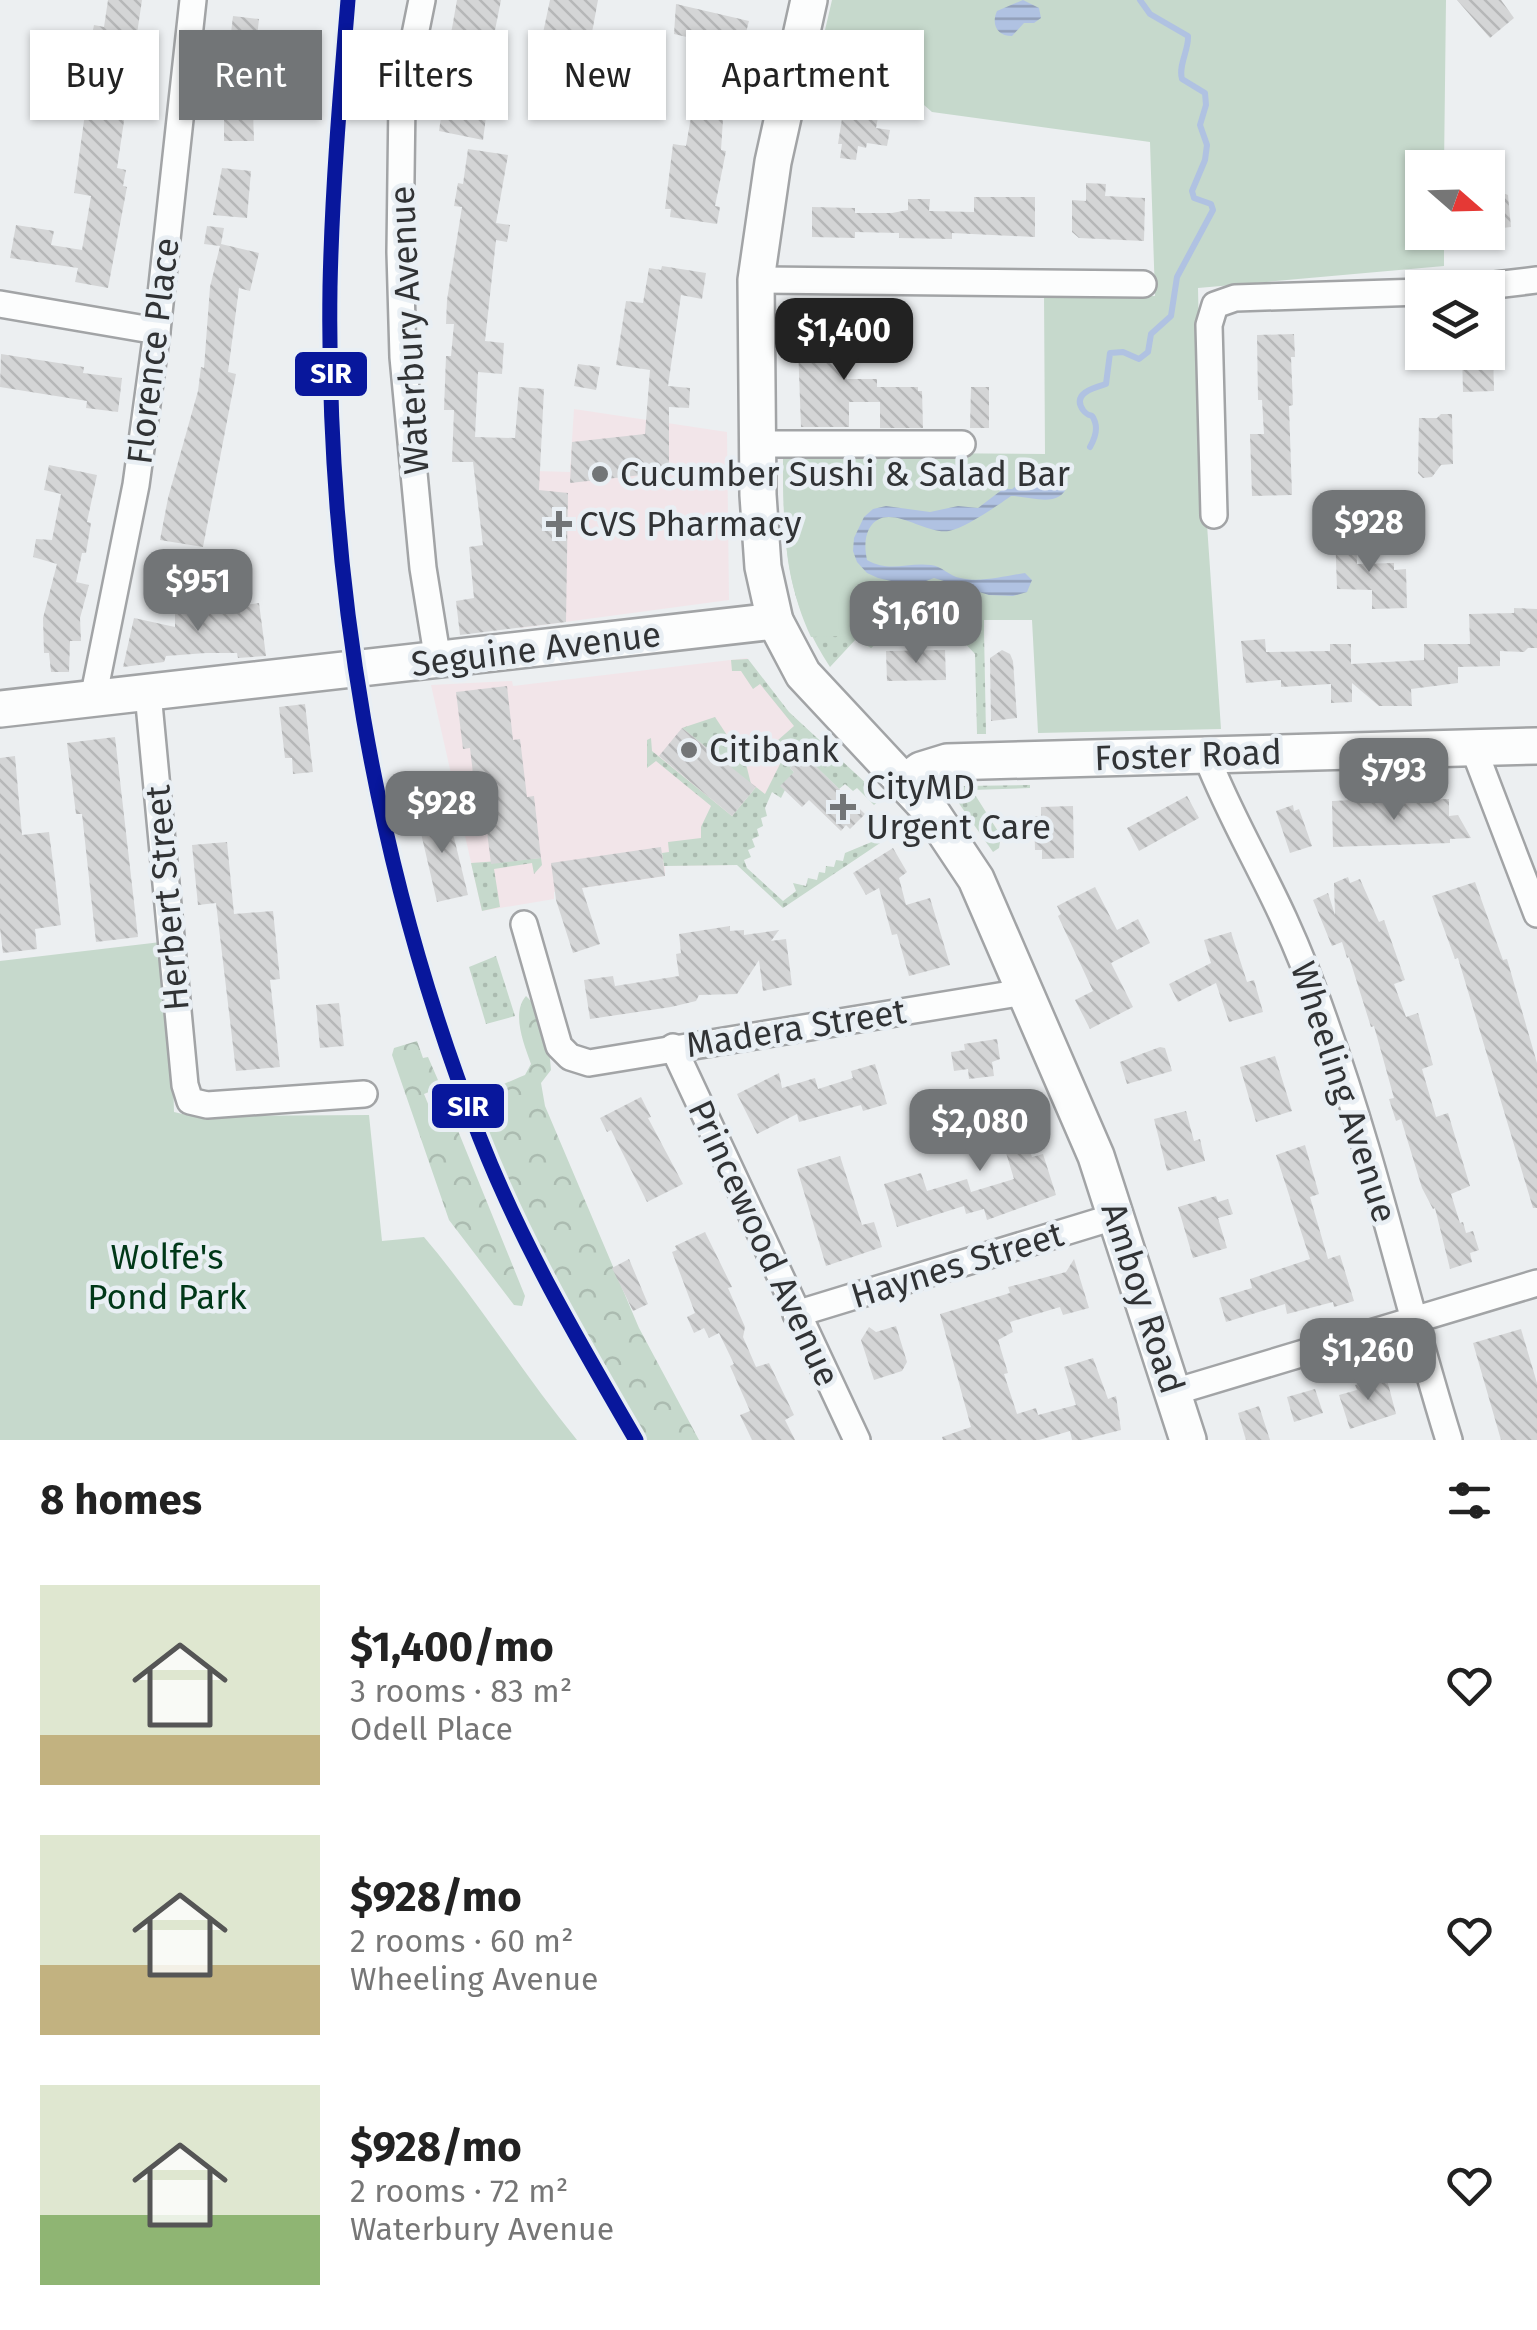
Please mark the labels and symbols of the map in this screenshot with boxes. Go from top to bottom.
north arrow [1405,150,1505,250]
street label: Waterbury Avenue [380,185,438,475]
street label: Florence Place [118,235,188,467]
pin: $1,400 [763,298,925,383]
line badge: SIR [293,350,369,398]
text: SIR [310,357,352,390]
place label: Cucumber Sushi & Salad Bar [620,453,1070,495]
marker: Cucumber Sushi & Salad Bar [589,463,611,485]
pin: $928 [1310,490,1428,575]
place label: CVS Pharmacy [579,503,802,545]
marker: CVS Pharmacy [548,513,570,535]
pin: $951 [139,549,257,634]
pin: $1,610 [835,581,997,666]
street label: Seguine Avenue [409,613,663,685]
place label: Citibank [709,729,839,771]
street label: Foster Road [1094,731,1282,779]
pin: $793 [1335,738,1453,823]
marker: Citibank [678,739,700,761]
place label: CityMD Urgent Care [866,766,1051,848]
pin: $928 [383,771,501,856]
street label: Herbert Street [136,783,198,1013]
marker: CityMD Urgent Care [830,794,856,820]
street label: Wheeling Avenue [1282,956,1406,1228]
street label: Madera Street [683,990,909,1066]
line badge: SIR [430,1082,506,1130]
pin: $2,080 [899,1089,1061,1174]
text: SIR [447,1090,489,1123]
street label: Princewood Avenue [679,1093,849,1393]
street label: Amboy Road [1092,1197,1194,1399]
street label: Haynes Street [846,1213,1069,1317]
park label: Wolfe's Pond Park [87,1236,247,1318]
pin: $1,260 [1287,1318,1449,1403]

